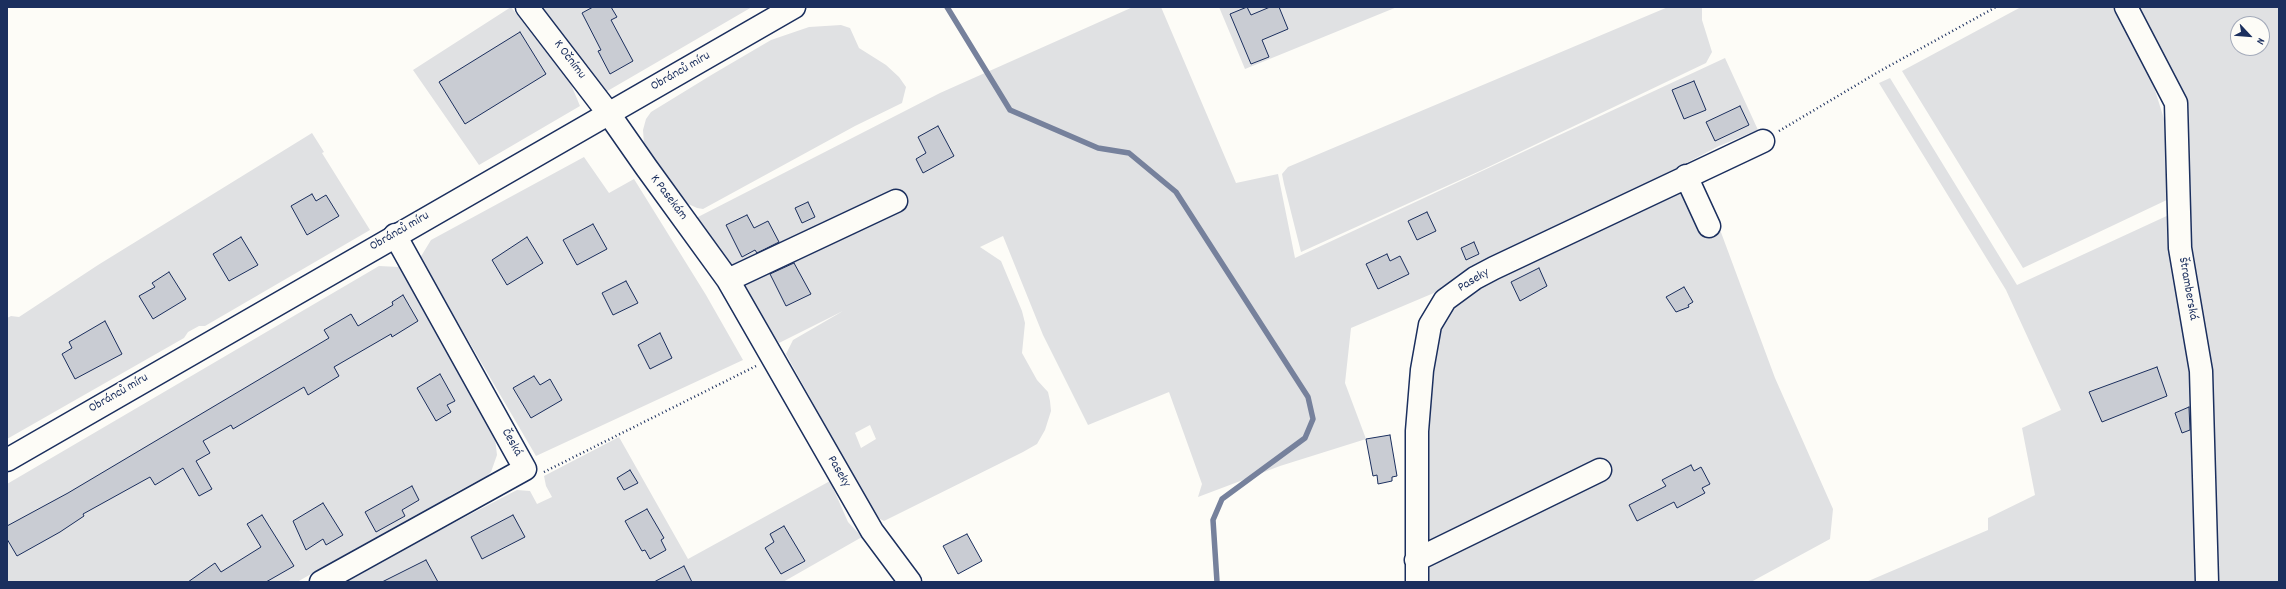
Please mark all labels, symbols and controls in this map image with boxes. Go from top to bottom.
north arrow [2230,16,2270,56]
text: N [2252,35,2268,47]
street label: K Očnímu [549,37,589,83]
street label: Obránců míru [649,49,713,95]
street label: K Pasekám [646,172,690,224]
street label: Obránců míru [368,209,432,255]
street label: Štramberská [2174,256,2200,322]
street label: Paseky [1456,266,1492,296]
street label: Obránců míru [87,371,151,417]
street label: Česká [497,426,525,460]
street label: Paseky [823,453,853,491]

